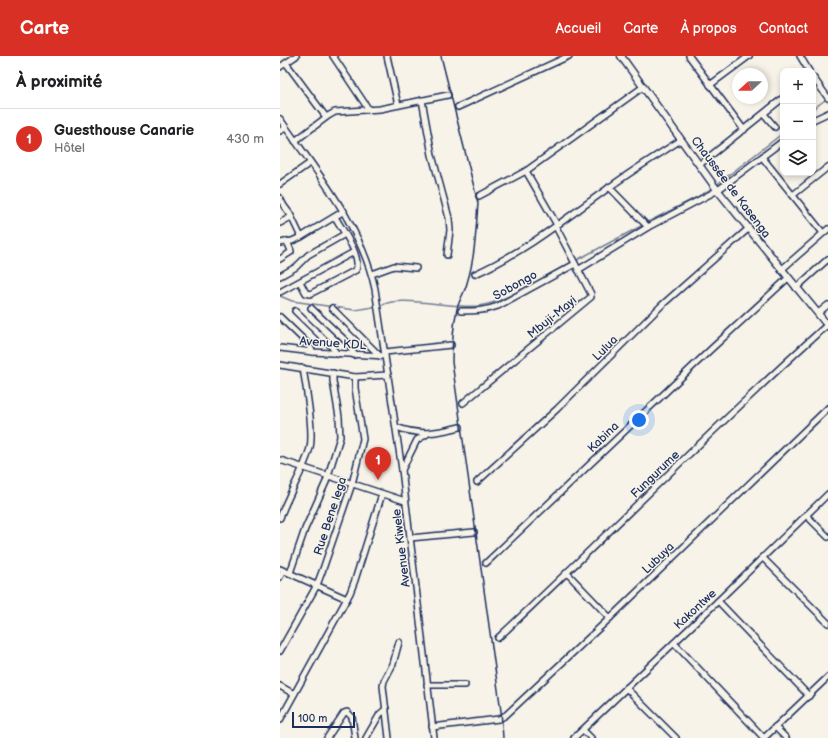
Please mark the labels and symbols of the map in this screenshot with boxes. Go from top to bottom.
north arrow [732,68,768,104]
street label: Chaussée de Kasenga [688,134,774,241]
street label: Sobongo [491,267,540,304]
street label: Mbuji-Mayi [525,293,580,342]
street label: Lulua [590,332,621,364]
street label: Avenue KDL [299,334,367,353]
your location [629,410,649,430]
street label: Kabina [585,419,622,456]
pin: 1 [365,447,391,480]
street label: Fungurume [628,447,683,501]
street label: Rue Bene lega [311,475,350,557]
street label: Avenue Kiwele [389,508,414,588]
street label: Lubuya [639,539,678,577]
street label: Kakontwe [671,586,720,633]
scale bar [292,710,355,729]

